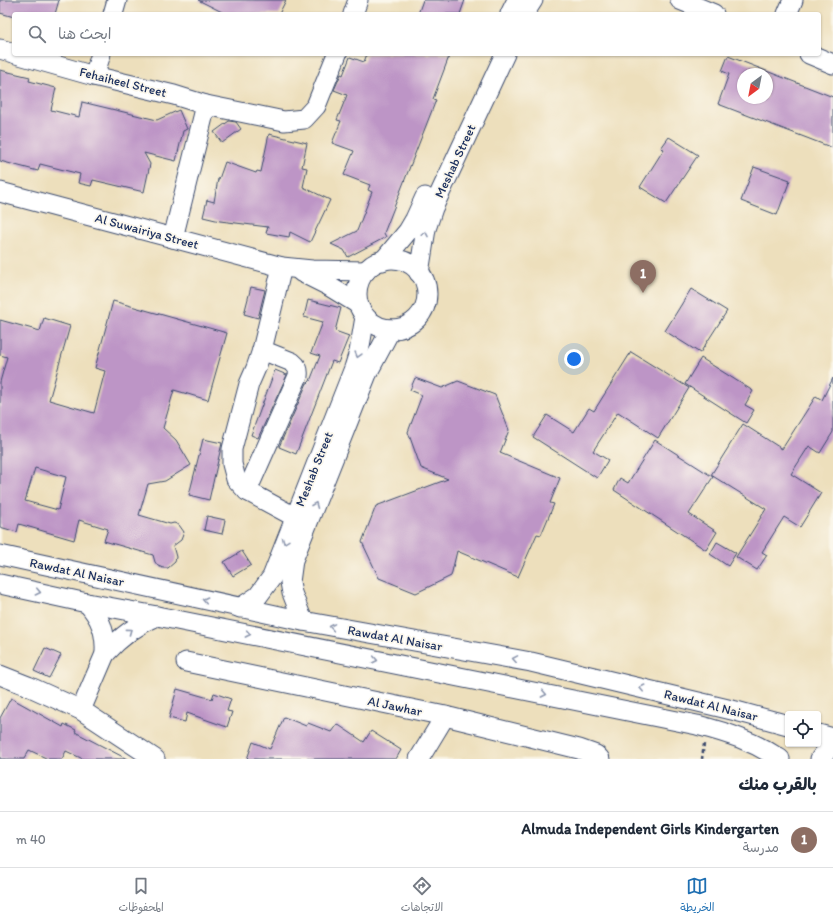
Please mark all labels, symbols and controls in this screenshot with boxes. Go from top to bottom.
search box [12,12,821,56]
icon: search [26,23,48,45]
text: ابحث هنا [58,25,112,43]
street label: Fehaiheel Street [78,64,168,100]
north arrow [737,68,773,104]
street label: Meshab Street [431,122,479,200]
street label: Al Suwairiya Street [94,210,201,252]
one-way arrow [420,231,429,237]
pin: 1 [630,260,656,293]
your location [564,349,584,369]
one-way arrow [354,351,363,358]
street label: Meshab Street [292,429,336,509]
one-way arrow [310,502,318,510]
one-way arrow [282,538,290,545]
street label: Rawdat Al Naisar [28,555,126,590]
one-way arrow [35,588,41,596]
one-way arrow [201,596,208,604]
street label: Rawdat Al Naisar [346,622,444,654]
one-way arrow [329,623,335,631]
one-way arrow [124,629,131,636]
one-way arrow [245,630,251,638]
one-way arrow [372,655,379,664]
one-way arrow [512,655,518,664]
one-way arrow [638,685,645,693]
street label: Rawdat Al Naisar [663,686,760,724]
one-way arrow [541,689,547,697]
street label: Al Jawhar [366,693,424,719]
map controls [785,711,821,747]
button: locate [785,711,821,747]
text: بالقرب منك [739,774,817,794]
text: Almuda Independent Girls Kindergarten [522,820,779,838]
text: 40 m [16,832,46,847]
text: 1 [801,832,807,847]
text: مدرسة [743,840,779,855]
tab: المحفوظات [119,875,164,917]
tab: الاتجاهات [401,875,443,917]
tab: الخريطة [680,875,715,917]

